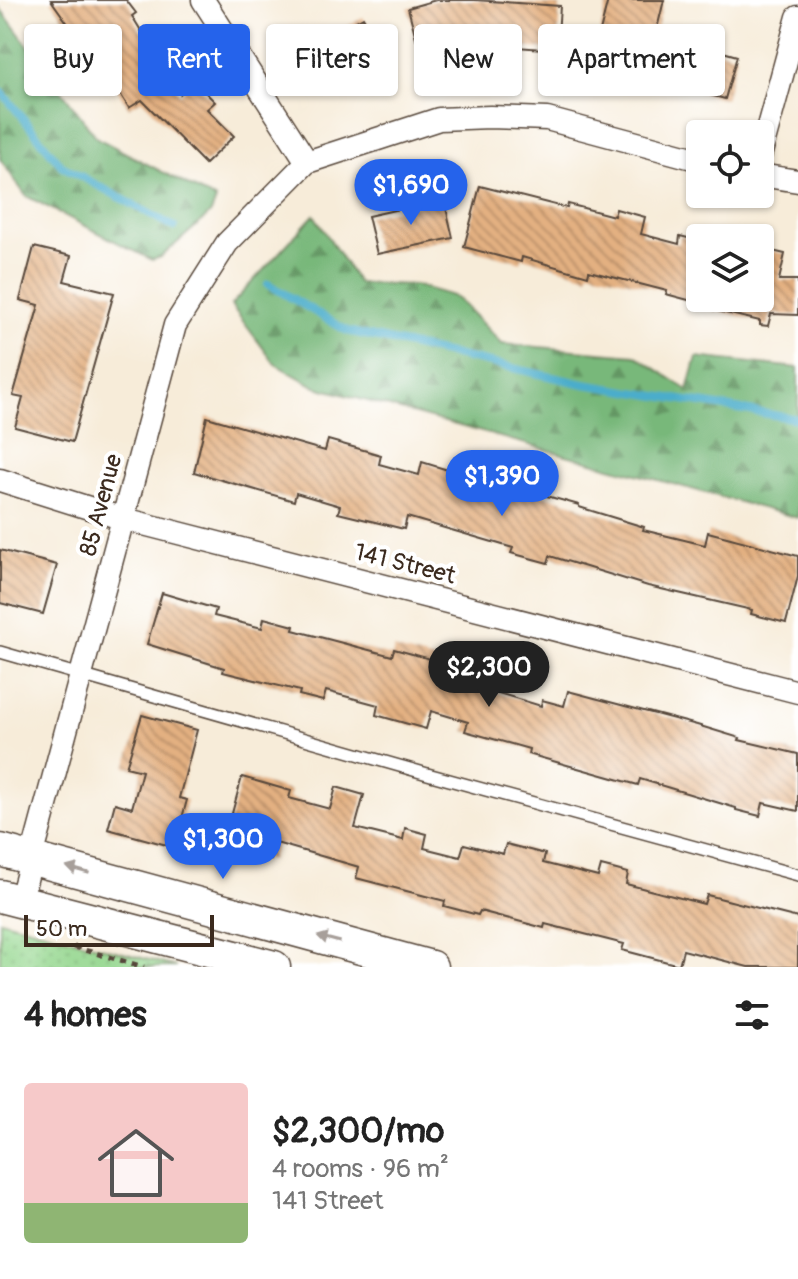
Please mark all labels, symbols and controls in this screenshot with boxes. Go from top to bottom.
chip: Buy [24,24,122,96]
chip: Rent [138,24,250,96]
chip: Filters [266,24,398,96]
chip: New [414,24,522,96]
chip: Apartment [538,24,725,96]
map controls [686,120,774,312]
button: locate [686,120,774,208]
pin: $1,690 [346,159,476,227]
text: $1,690 [372,169,450,201]
button: layers [686,224,774,312]
pin: $1,390 [437,450,567,518]
street label: 85 Avenue [74,451,129,559]
text: $1,390 [464,460,540,492]
street label: 141 Street [352,537,459,591]
pin: $2,300 [424,641,554,709]
text: $2,300 [446,651,532,683]
pin: $1,300 [158,813,288,881]
text: $1,300 [183,823,263,855]
one-way arrow [65,864,90,876]
scale bar [24,911,214,947]
text: 50 m [36,915,87,943]
one-way arrow [316,932,340,945]
icon: filters [730,993,774,1037]
text: 4 homes [24,994,146,1037]
text: $2,300/mo [272,1110,444,1153]
icon: home [88,1115,184,1211]
text: 4 rooms · 96 m² [272,1153,449,1185]
text: 141 Street [272,1185,384,1217]

